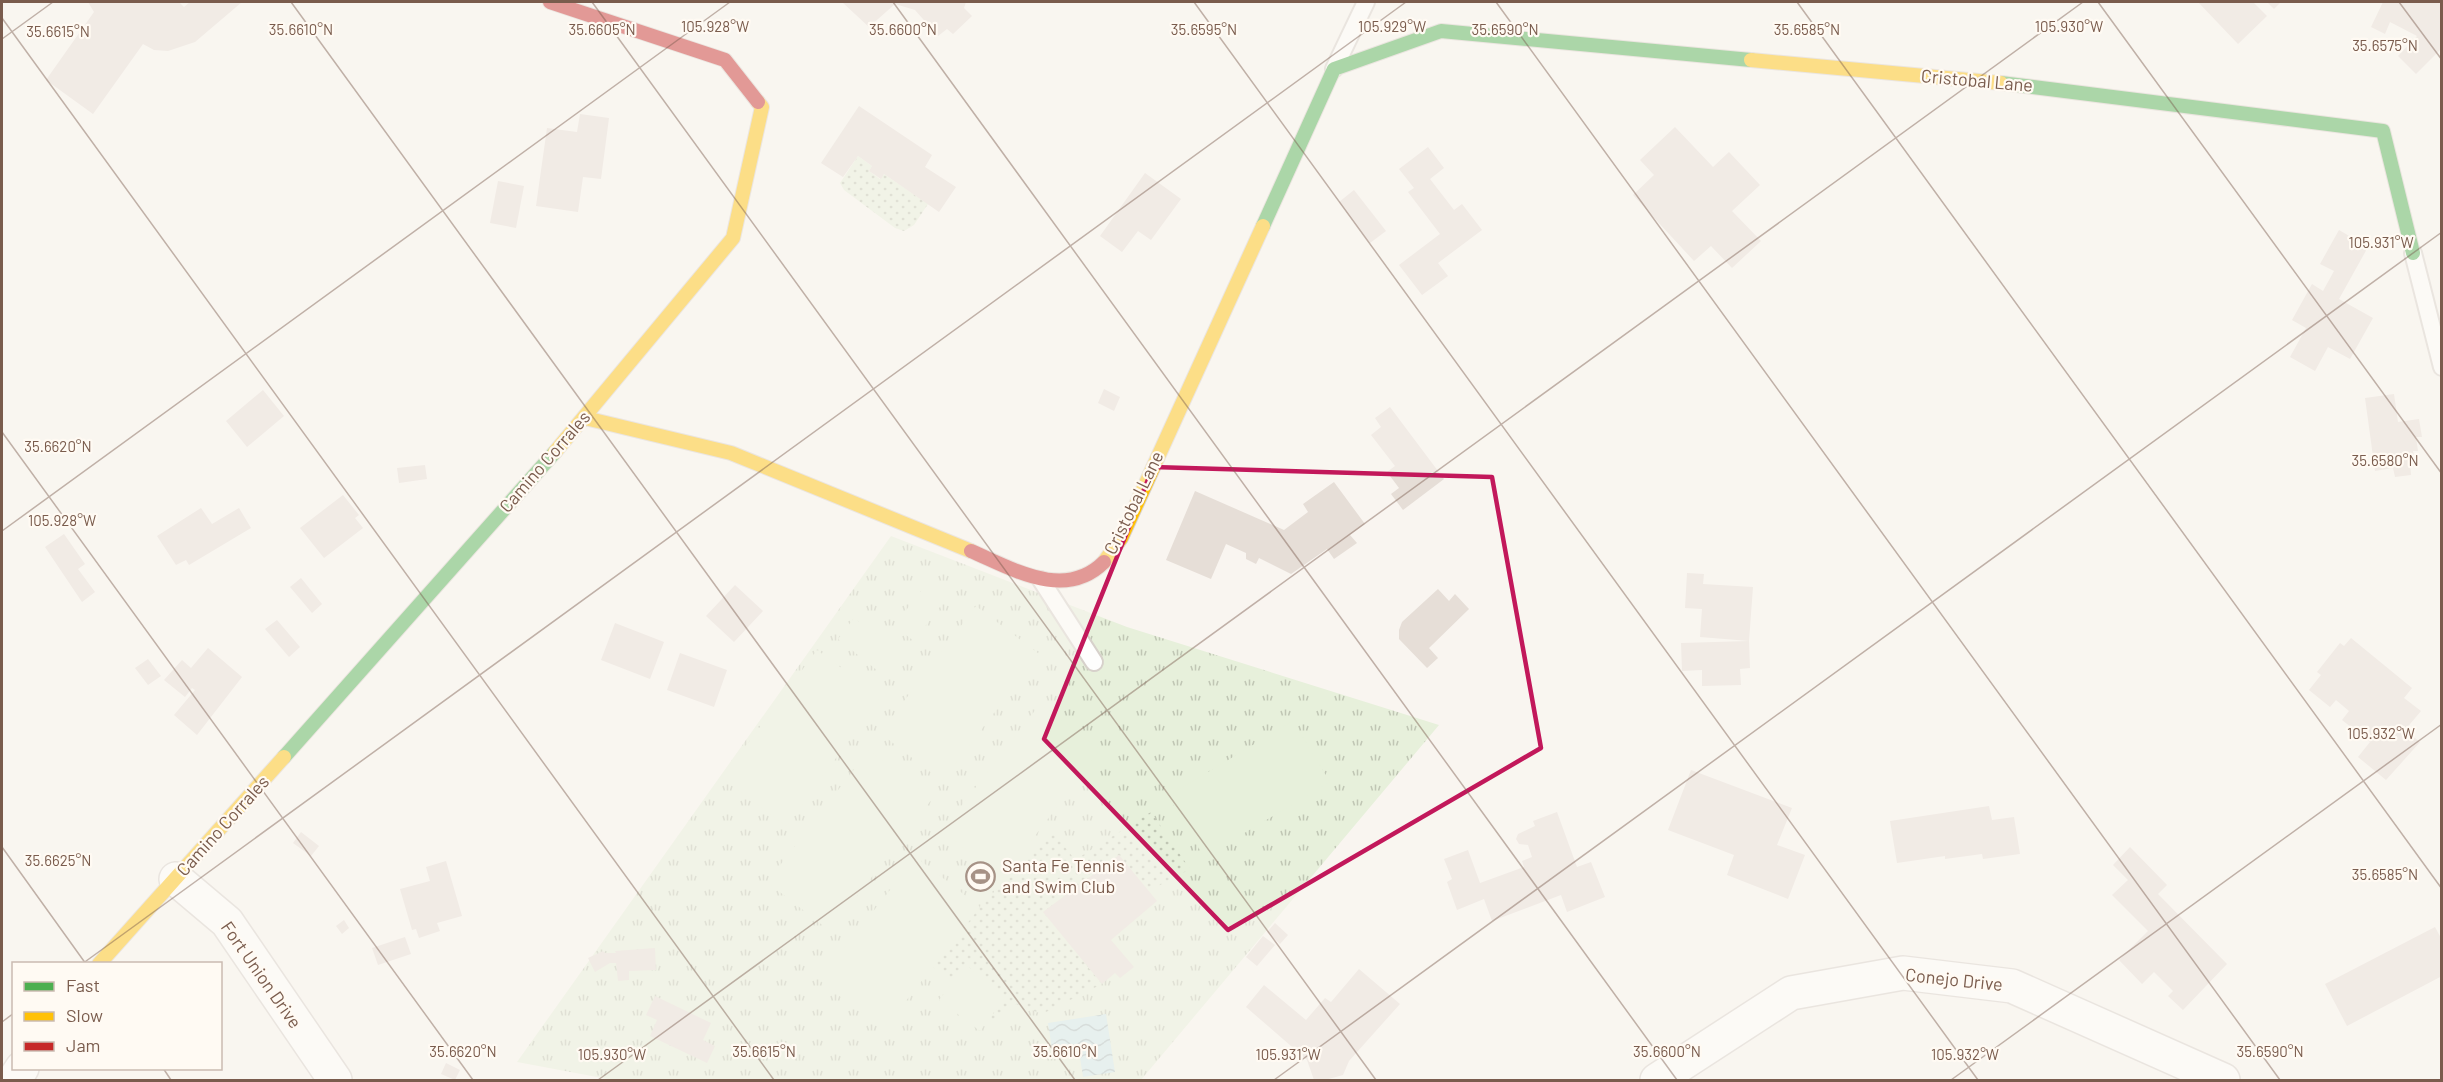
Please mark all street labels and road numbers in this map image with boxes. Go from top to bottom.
street label: Cristobal Lane [1920,64,2034,96]
street label: Camino Corrales [494,406,594,517]
street label: Cristobal Lane [1099,447,1168,558]
street label: Camino Corrales [171,771,273,880]
street label: Fort Union Drive [217,917,307,1032]
street label: Conejo Drive [1904,963,2004,995]

